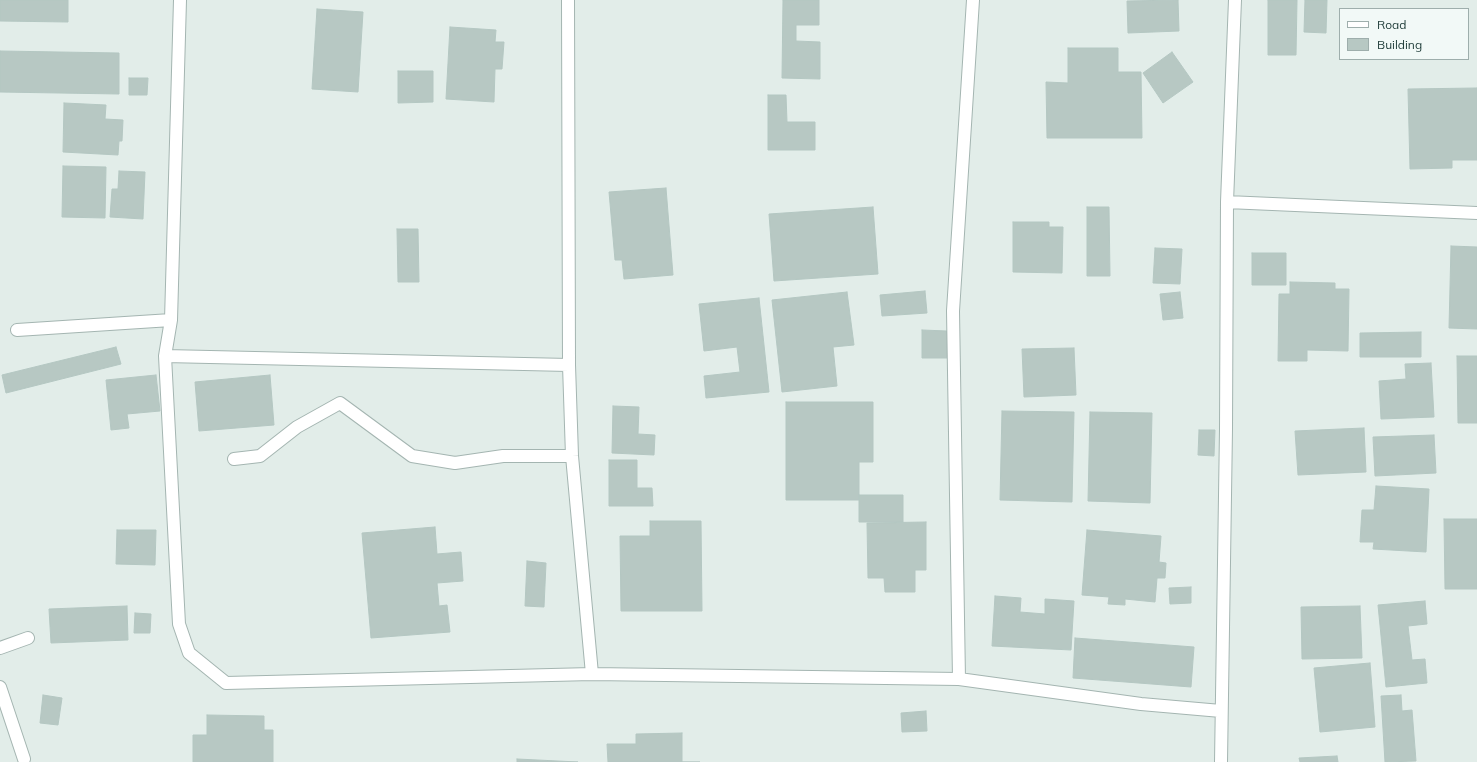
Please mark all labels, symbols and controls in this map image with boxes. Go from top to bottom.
legend [1339,8,1469,60]
text: Road [1377,17,1406,32]
text: Building [1377,37,1422,52]

